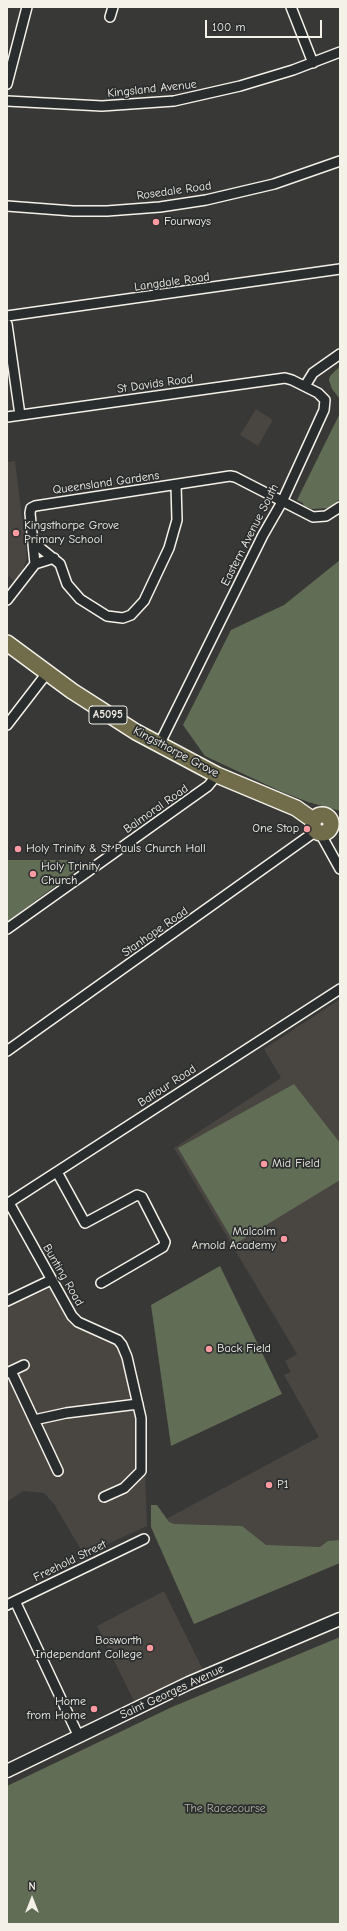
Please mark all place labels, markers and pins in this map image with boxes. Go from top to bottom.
place label: Fourways [164,215,211,229]
marker: Fourways [151,217,161,227]
place label: Kingsthorpe Grove Primary School [24,519,119,547]
marker: Kingsthorpe Grove Primary School [11,528,21,538]
place label: One Stop [252,822,299,836]
marker: One Stop [302,824,312,834]
place label: Holy Trinity & St Pauls Church Hall [26,842,206,856]
marker: Holy Trinity & St Pauls Church Hall [13,844,23,854]
place label: Holy Trinity Church [41,860,100,888]
marker: Holy Trinity Church [28,869,38,879]
place label: Mid Field [272,1157,320,1171]
marker: Mid Field [259,1159,269,1169]
place label: Malcolm Arnold Academy [192,1225,276,1253]
marker: Malcolm Arnold Academy [279,1234,289,1244]
place label: Back Field [217,1342,271,1356]
marker: Back Field [204,1344,214,1354]
place label: P1 [277,1478,288,1492]
marker: P1 [264,1480,274,1490]
place label: Bosworth Independant College [35,1634,142,1662]
marker: Bosworth Independant College [145,1643,155,1653]
place label: Home from Home [27,1695,86,1723]
marker: Home from Home [89,1704,99,1714]

